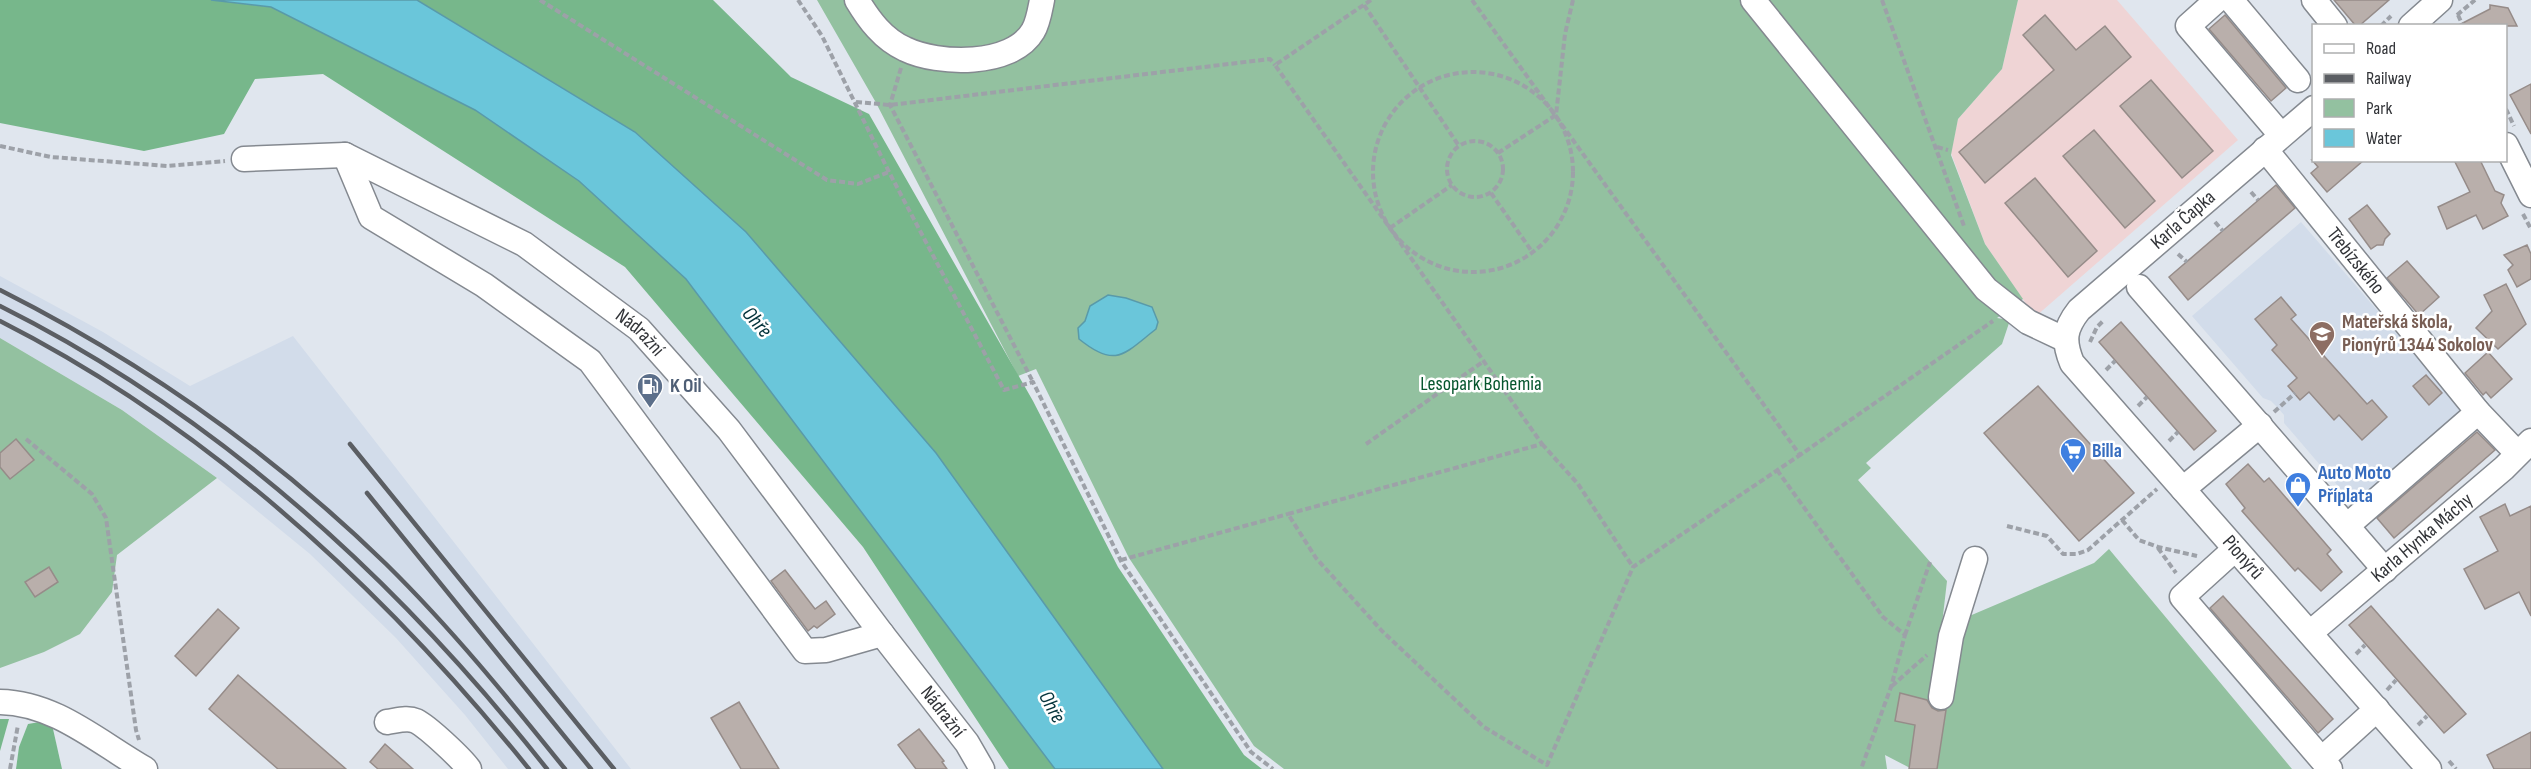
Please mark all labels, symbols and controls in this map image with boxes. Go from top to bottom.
legend [2312,24,2507,162]
text: Road [2366,38,2396,59]
text: Railway [2366,68,2411,89]
text: Park [2366,98,2392,119]
text: Water [2366,128,2402,149]
street label: Karla Čapka [2146,185,2220,255]
street label: Třebízského [2322,223,2390,299]
water label: Ohře [737,301,777,343]
street label: Nádražní [611,304,670,361]
place label: Mateřská škola, Pionýrů 1344 Sokolov [2342,310,2494,357]
school or university icon: Mateřská škola, Pionýrů 1344 Sokolov [2307,319,2337,357]
fuel station icon: K Oil [635,371,665,409]
park label: Lesopark Bohemia [1420,372,1542,396]
place label: K Oil [670,374,702,398]
supermarket icon: Billa [2058,436,2088,474]
place label: Billa [2092,439,2122,463]
place label: Auto Moto Příplata [2317,461,2391,508]
shop icon: Auto Moto Příplata [2283,470,2313,508]
street label: Karla Hynka Máchy [2366,488,2478,588]
street label: Pionýrů [2217,530,2269,585]
street label: Nádražní [915,681,970,743]
water label: Ohře [1033,687,1071,727]

